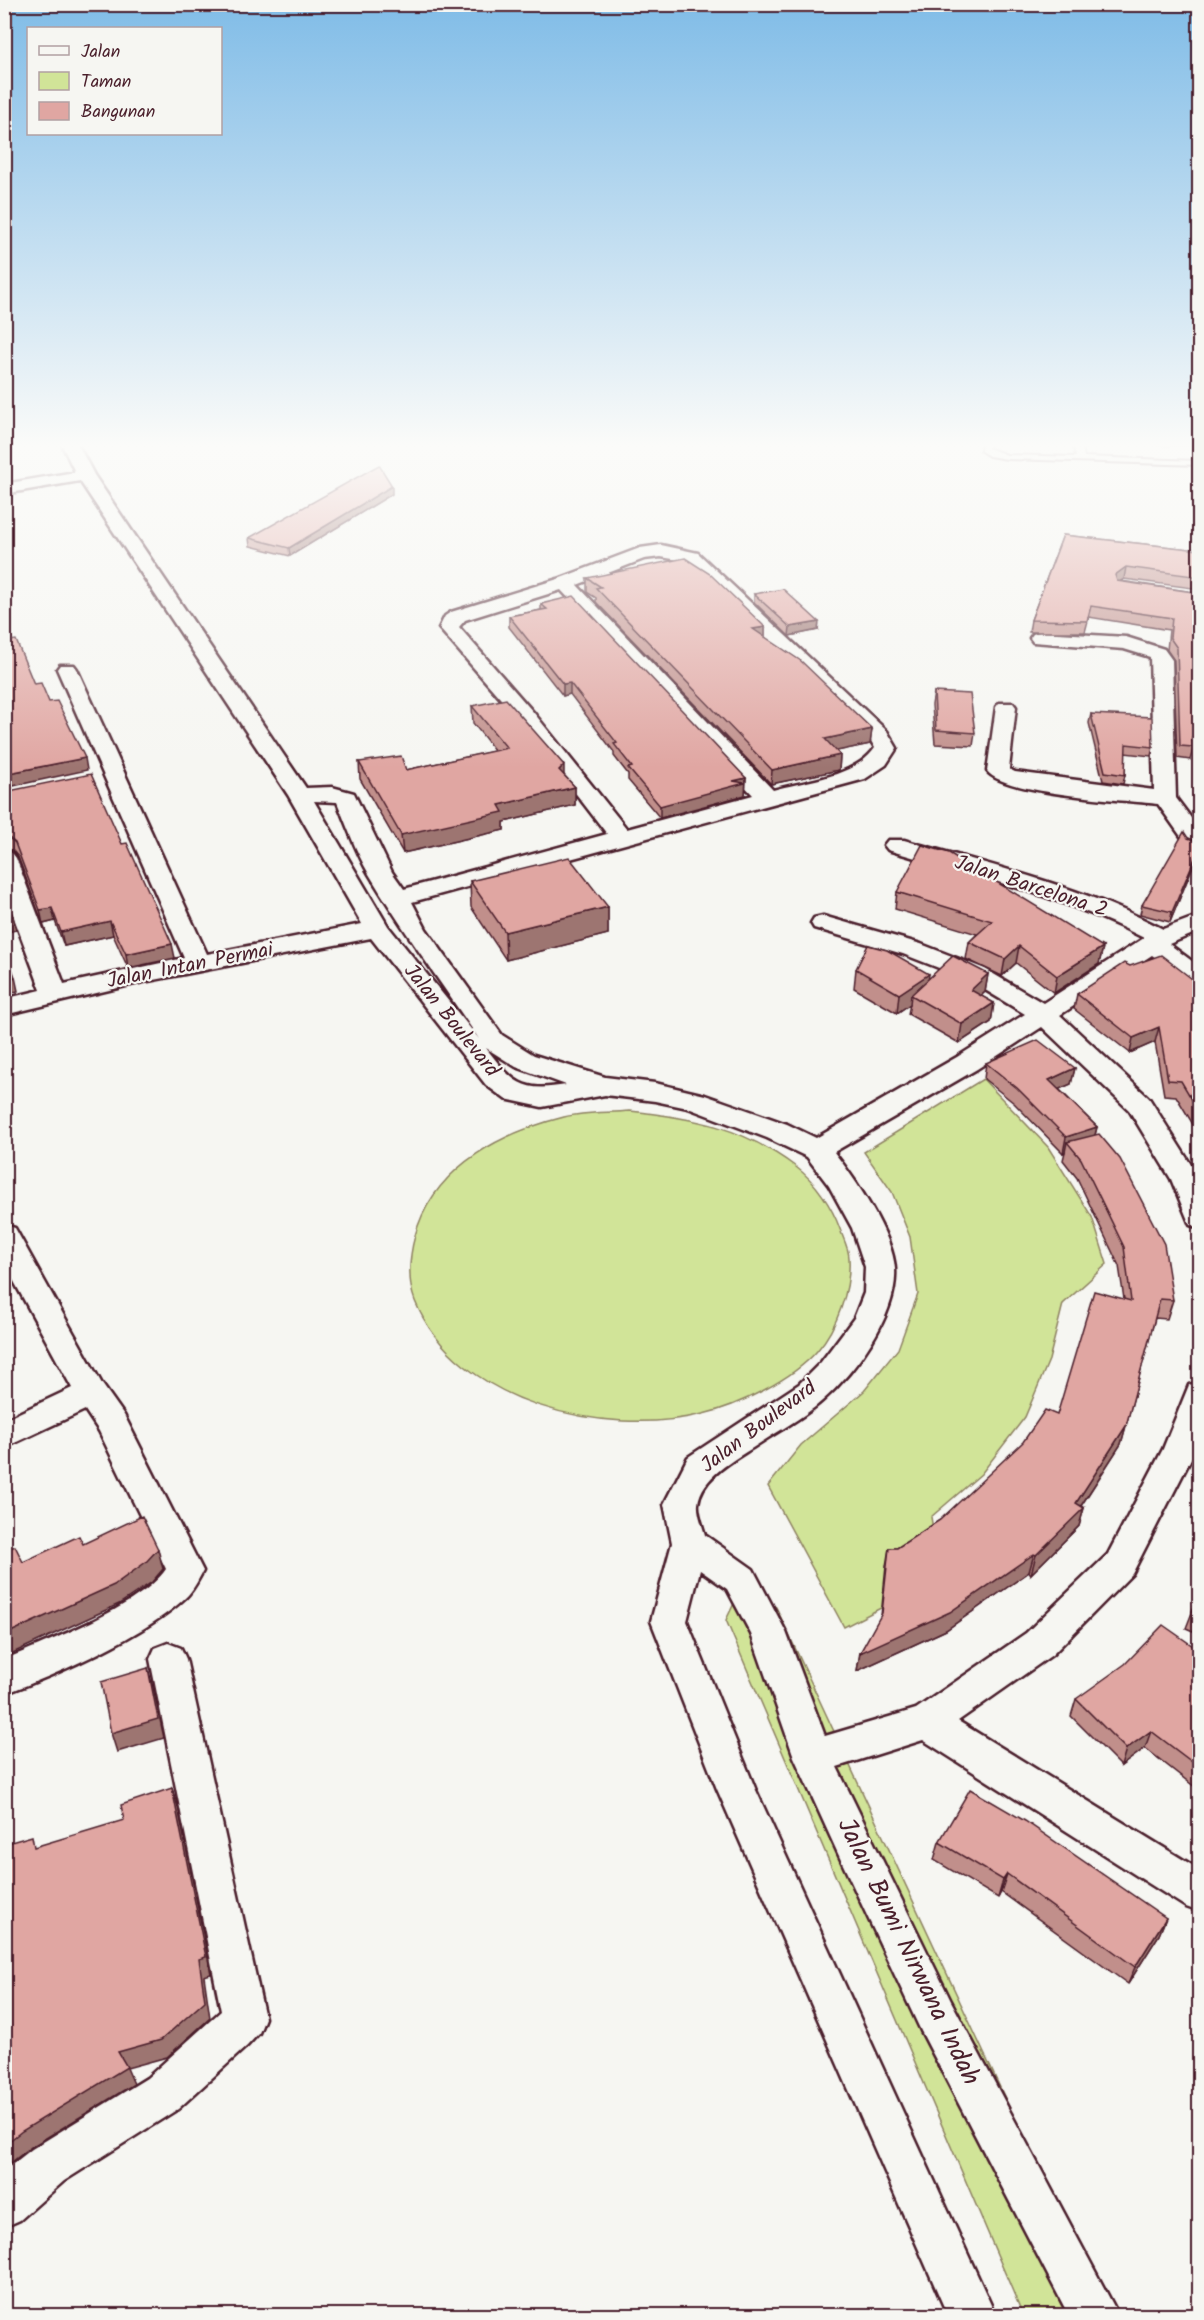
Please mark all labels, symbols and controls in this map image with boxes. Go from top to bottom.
legend [27,27,222,135]
text: Jalan [81,38,120,67]
text: Taman [81,68,131,97]
text: Bangunan [81,98,155,127]
street label: Jalan Barcelona 2 [950,847,1112,927]
street label: Jalan Intan Permai [104,933,277,998]
street label: Jalan Boulevard [395,957,508,1085]
street label: Jalan Boulevard [694,1372,824,1482]
street label: Jalan Bumi Nirwana Indah [825,1811,991,2093]

